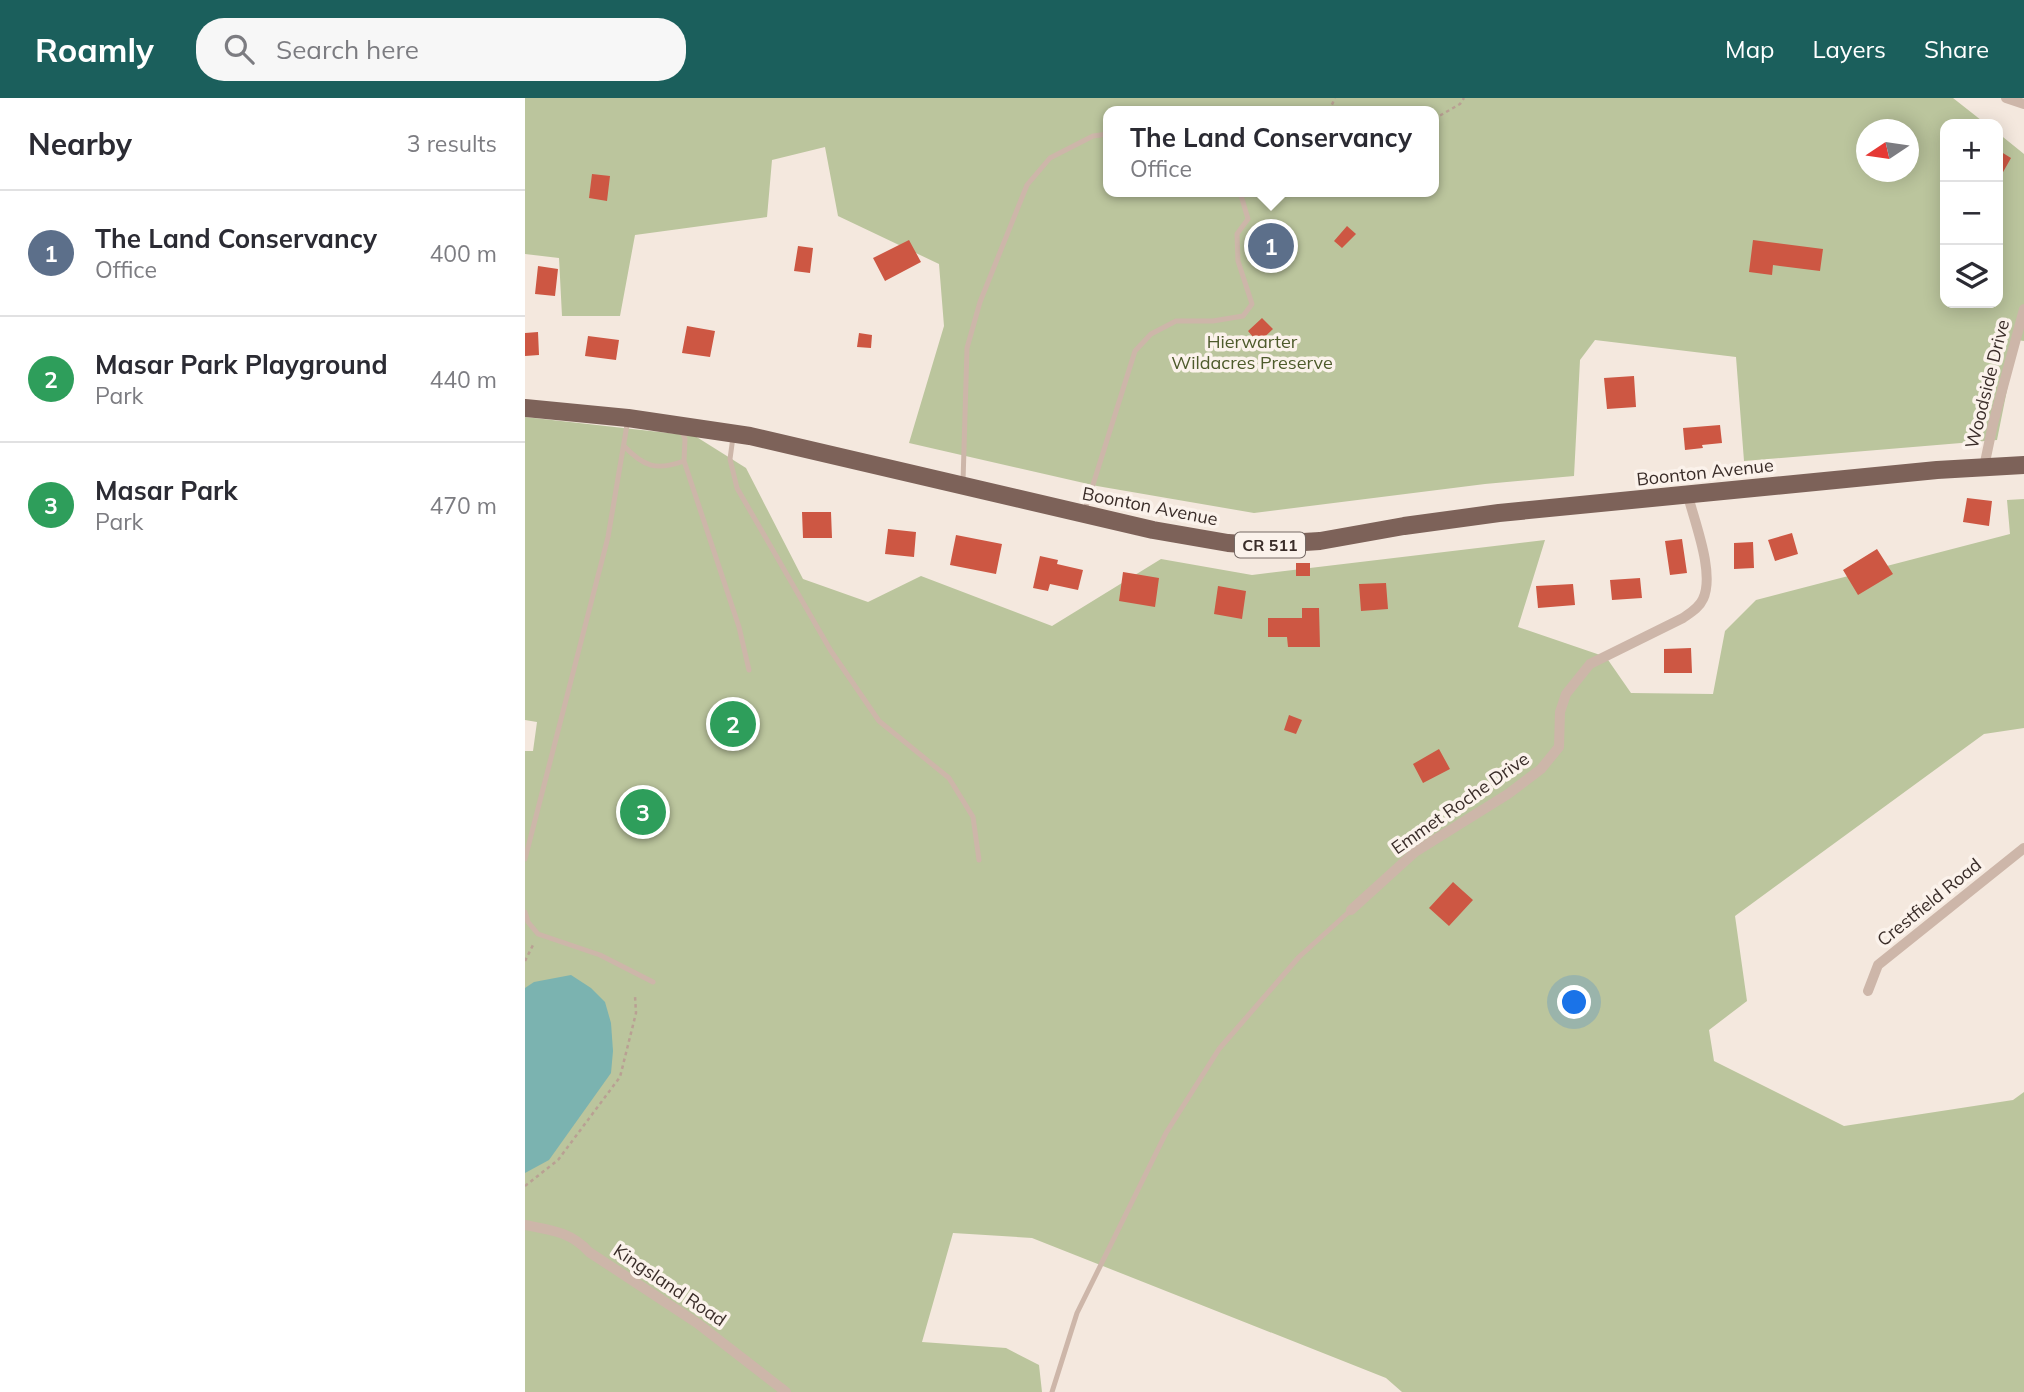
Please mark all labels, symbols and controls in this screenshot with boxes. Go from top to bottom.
search box [196,18,686,81]
text: Roamly [35,29,154,70]
icon: search [220,30,258,68]
text: Search here [276,33,419,66]
text: Map [1725,34,1774,64]
text: Layers [1812,34,1886,64]
text: Share [1924,34,1989,64]
popup [1103,106,1439,197]
north arrow [1856,119,1919,182]
map controls [1940,119,2003,308]
button: + [1940,119,2003,182]
text: The Land Conservancy [1130,121,1412,154]
text: Nearby [28,125,132,163]
text: 3 results [407,129,497,158]
text: Office [1130,154,1192,183]
button: − [1940,182,2003,245]
pin: 1 [1248,220,1294,272]
text: The Land Conservancy [95,222,377,255]
text: 1 [44,239,58,268]
text: 400 m [429,239,497,268]
button: layers [1940,245,2003,308]
text: Office [95,255,157,284]
street label: Woodside Drive [1960,317,2014,451]
park label: Hierwarter Wildacres Preserve [1171,330,1333,374]
text: Masar Park Playground [95,348,388,381]
text: 2 [44,365,58,394]
text: 440 m [429,365,497,394]
text: Park [95,381,143,410]
street label: Boonton Avenue [1635,453,1775,491]
text: Masar Park [95,474,238,507]
street label: Boonton Avenue [1080,482,1220,530]
text: 3 [44,491,58,520]
text: 470 m [429,491,497,520]
text: Park [95,507,143,536]
road number: CR 511 [1235,532,1305,558]
pin: 2 [710,698,756,750]
street label: Emmet Roche Drive [1387,747,1533,859]
pin: 3 [620,786,666,838]
street label: Crestfield Road [1872,853,1986,951]
your location [1557,985,1591,1019]
street label: Kingsland Road [609,1239,731,1331]

